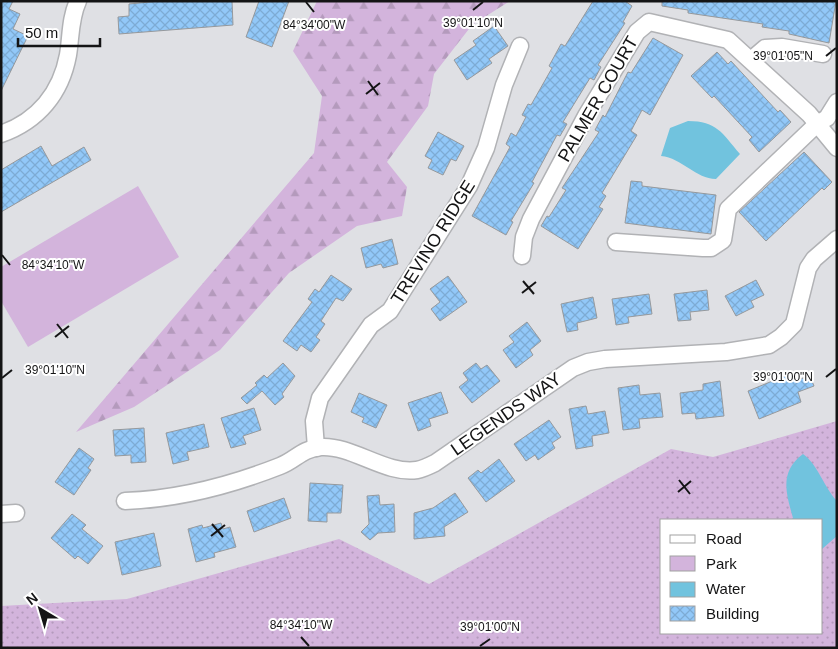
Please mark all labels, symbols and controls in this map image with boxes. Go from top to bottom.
scale bar [18,15,100,47]
text: 39°01'10"N [443,16,503,30]
text: 84°34'00"W [283,18,346,32]
text: 50 m [25,24,58,41]
street label: PALMER COURT [554,33,642,165]
text: 39°01'05"N [753,49,813,63]
street label: TREVINO RIDGE [387,176,479,308]
text: 84°34'10"W [22,258,85,272]
text: 39°01'10"N [25,363,85,377]
street label: LEGENDS WAY [447,369,565,459]
text: 39°01'00"N [753,370,813,384]
legend [660,519,823,634]
text: Road [706,530,742,547]
text: Park [706,555,737,572]
text: Water [706,580,745,597]
north arrow [15,584,65,634]
text: N [23,589,41,608]
text: Building [706,605,759,622]
text: 84°34'10"W [270,618,333,632]
text: 39°01'00"N [460,620,520,634]

